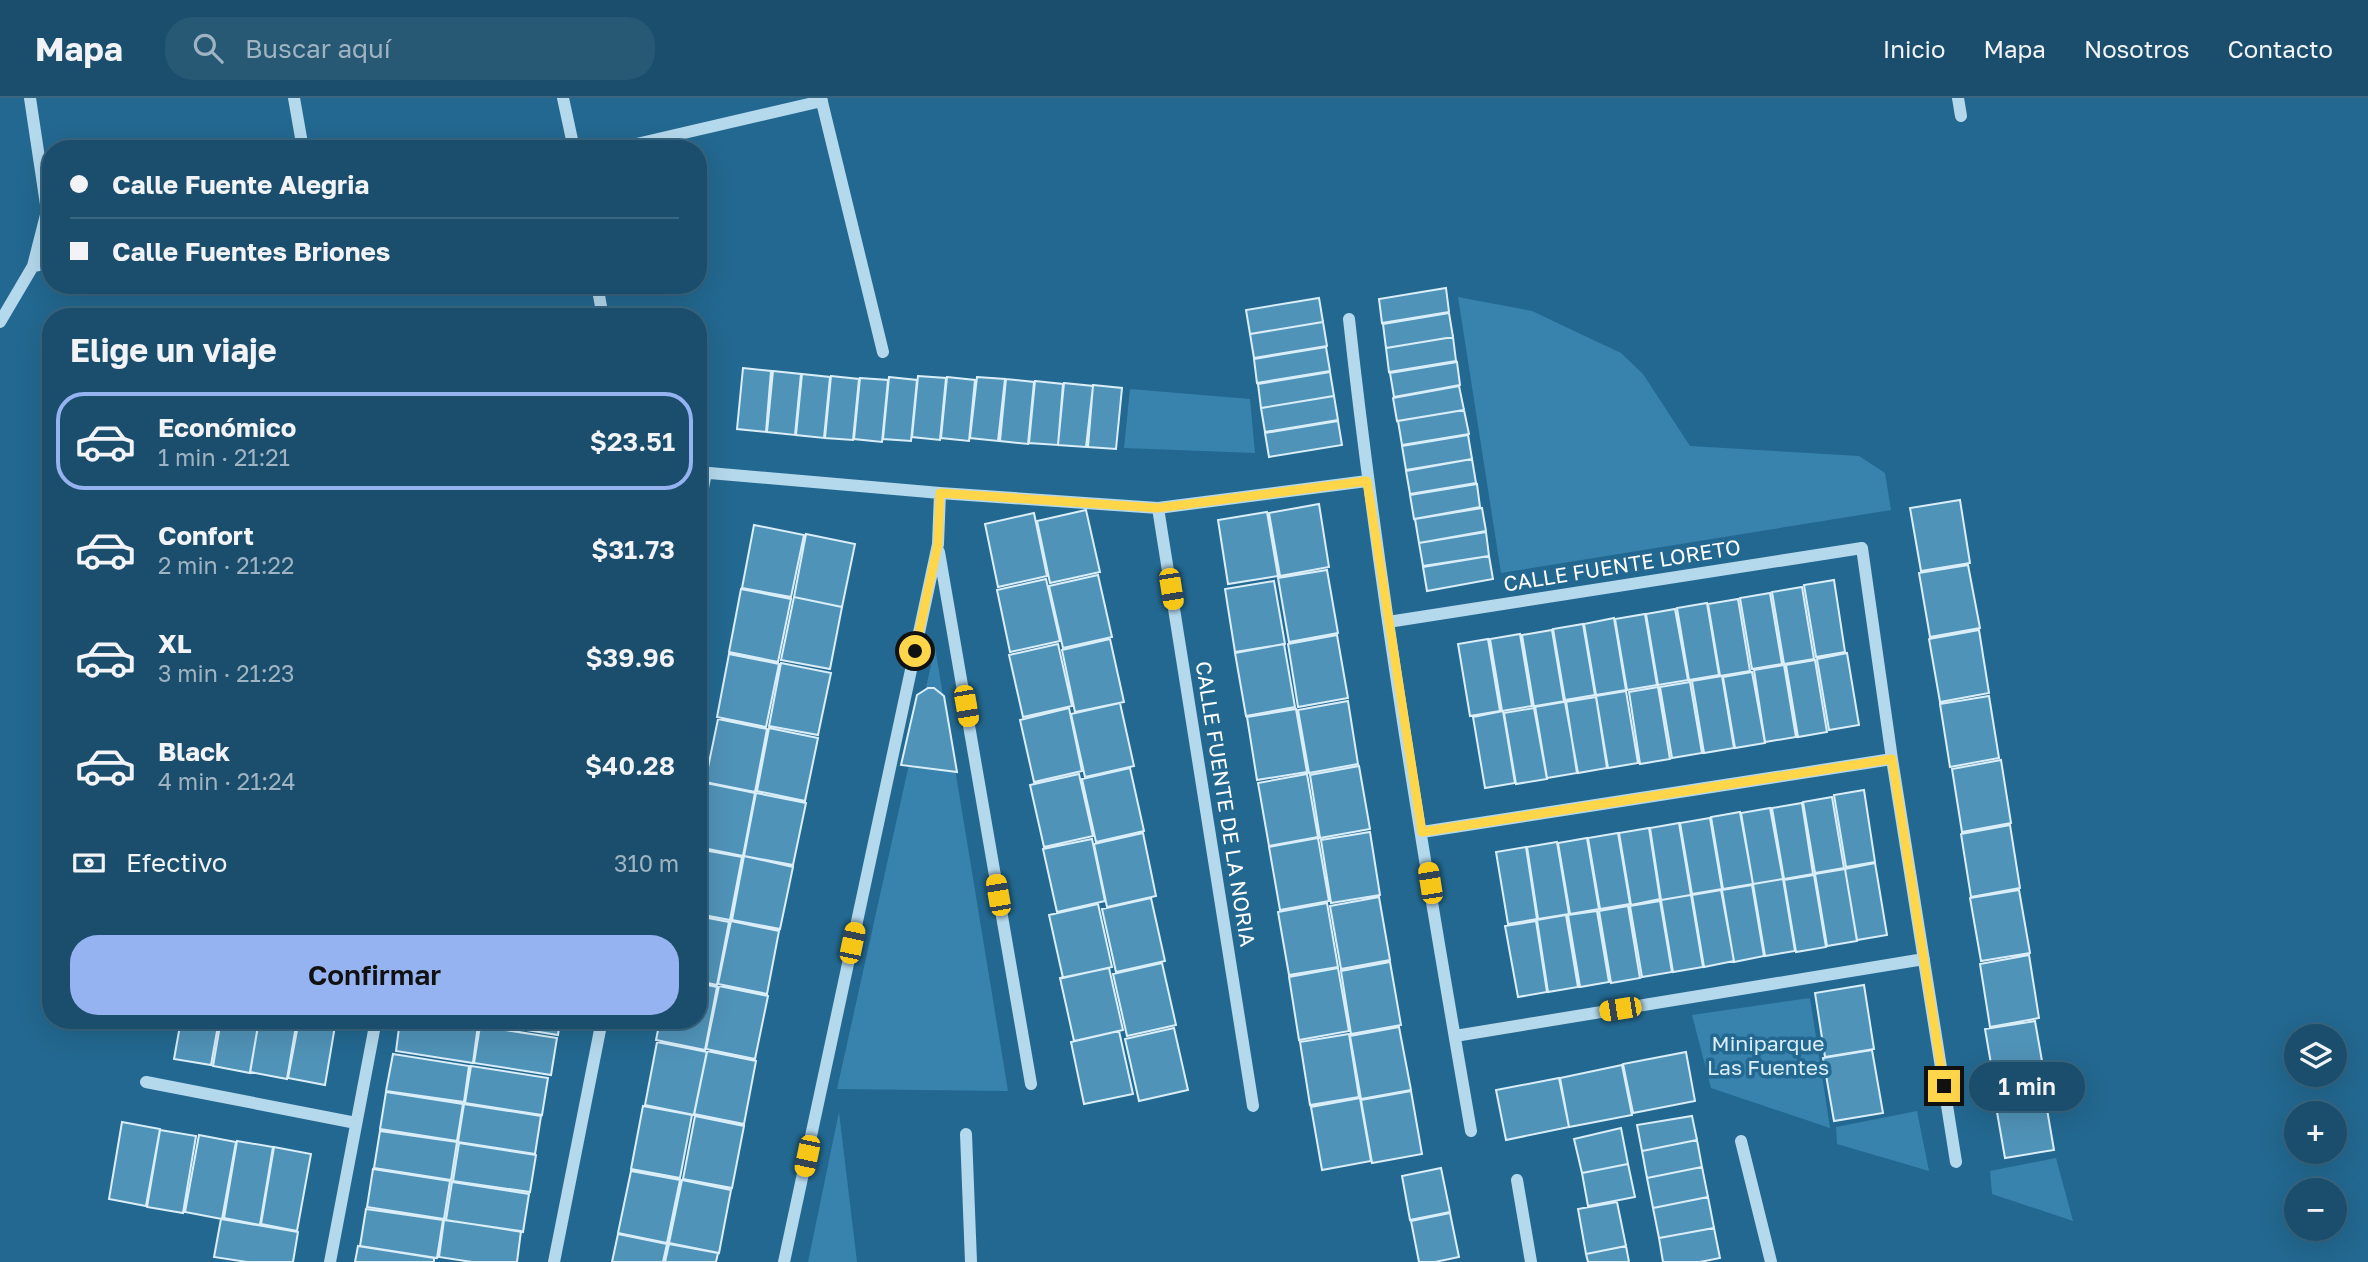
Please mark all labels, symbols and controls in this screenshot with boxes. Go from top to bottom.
search box [165,17,655,80]
text: Mapa [35,29,123,68]
icon: search [189,29,227,67]
text: Buscar aquí [245,33,391,64]
text: Inicio [1883,34,1945,63]
text: Mapa [1983,34,2046,63]
text: Nosotros [2084,34,2190,63]
text: Contacto [2228,34,2333,63]
text: Calle Fuente Alegria [112,169,369,200]
text: Calle Fuentes Briones [112,236,390,267]
text: Elige un viaje [70,331,277,369]
icon: car [74,410,137,473]
text: Económico [158,412,296,443]
text: $23.51 [590,426,675,457]
text: 1 min · 21:21 [158,443,290,471]
icon: car [74,518,137,581]
text: Confort [158,520,254,551]
street label: CALLE FUENTE LORETO [1501,533,1742,597]
text: $31.73 [591,534,675,565]
text: 2 min · 21:22 [158,551,294,579]
car [1158,567,1185,611]
icon: car [74,626,137,689]
text: XL [158,628,192,659]
route start [899,635,931,667]
text: $39.96 [585,642,675,673]
text: 3 min · 21:23 [158,659,294,687]
street label: CALLE FUENTE DE LA NORIA [1191,659,1261,948]
car [953,683,980,729]
icon: car [74,734,137,797]
text: Black [158,736,230,767]
text: $40.28 [585,750,675,781]
text: 4 min · 21:24 [158,767,296,795]
icon: cash [70,844,108,882]
text: Efectivo [126,847,227,878]
text: 310 m [614,849,679,877]
car [1417,861,1444,905]
car [985,872,1012,918]
car [838,920,867,966]
button: Confirmar [70,935,679,1015]
car [1598,995,1643,1023]
map controls [2284,1024,2347,1241]
button: layers [2284,1024,2347,1087]
park label: Miniparque Las Fuentes [1707,1030,1829,1080]
callout: 1 min [1968,1062,2084,1110]
route end [1928,1070,1960,1102]
text: 1 min [1998,1072,2056,1100]
button: + [2284,1101,2347,1164]
car [793,1133,822,1179]
button: − [2284,1178,2347,1241]

